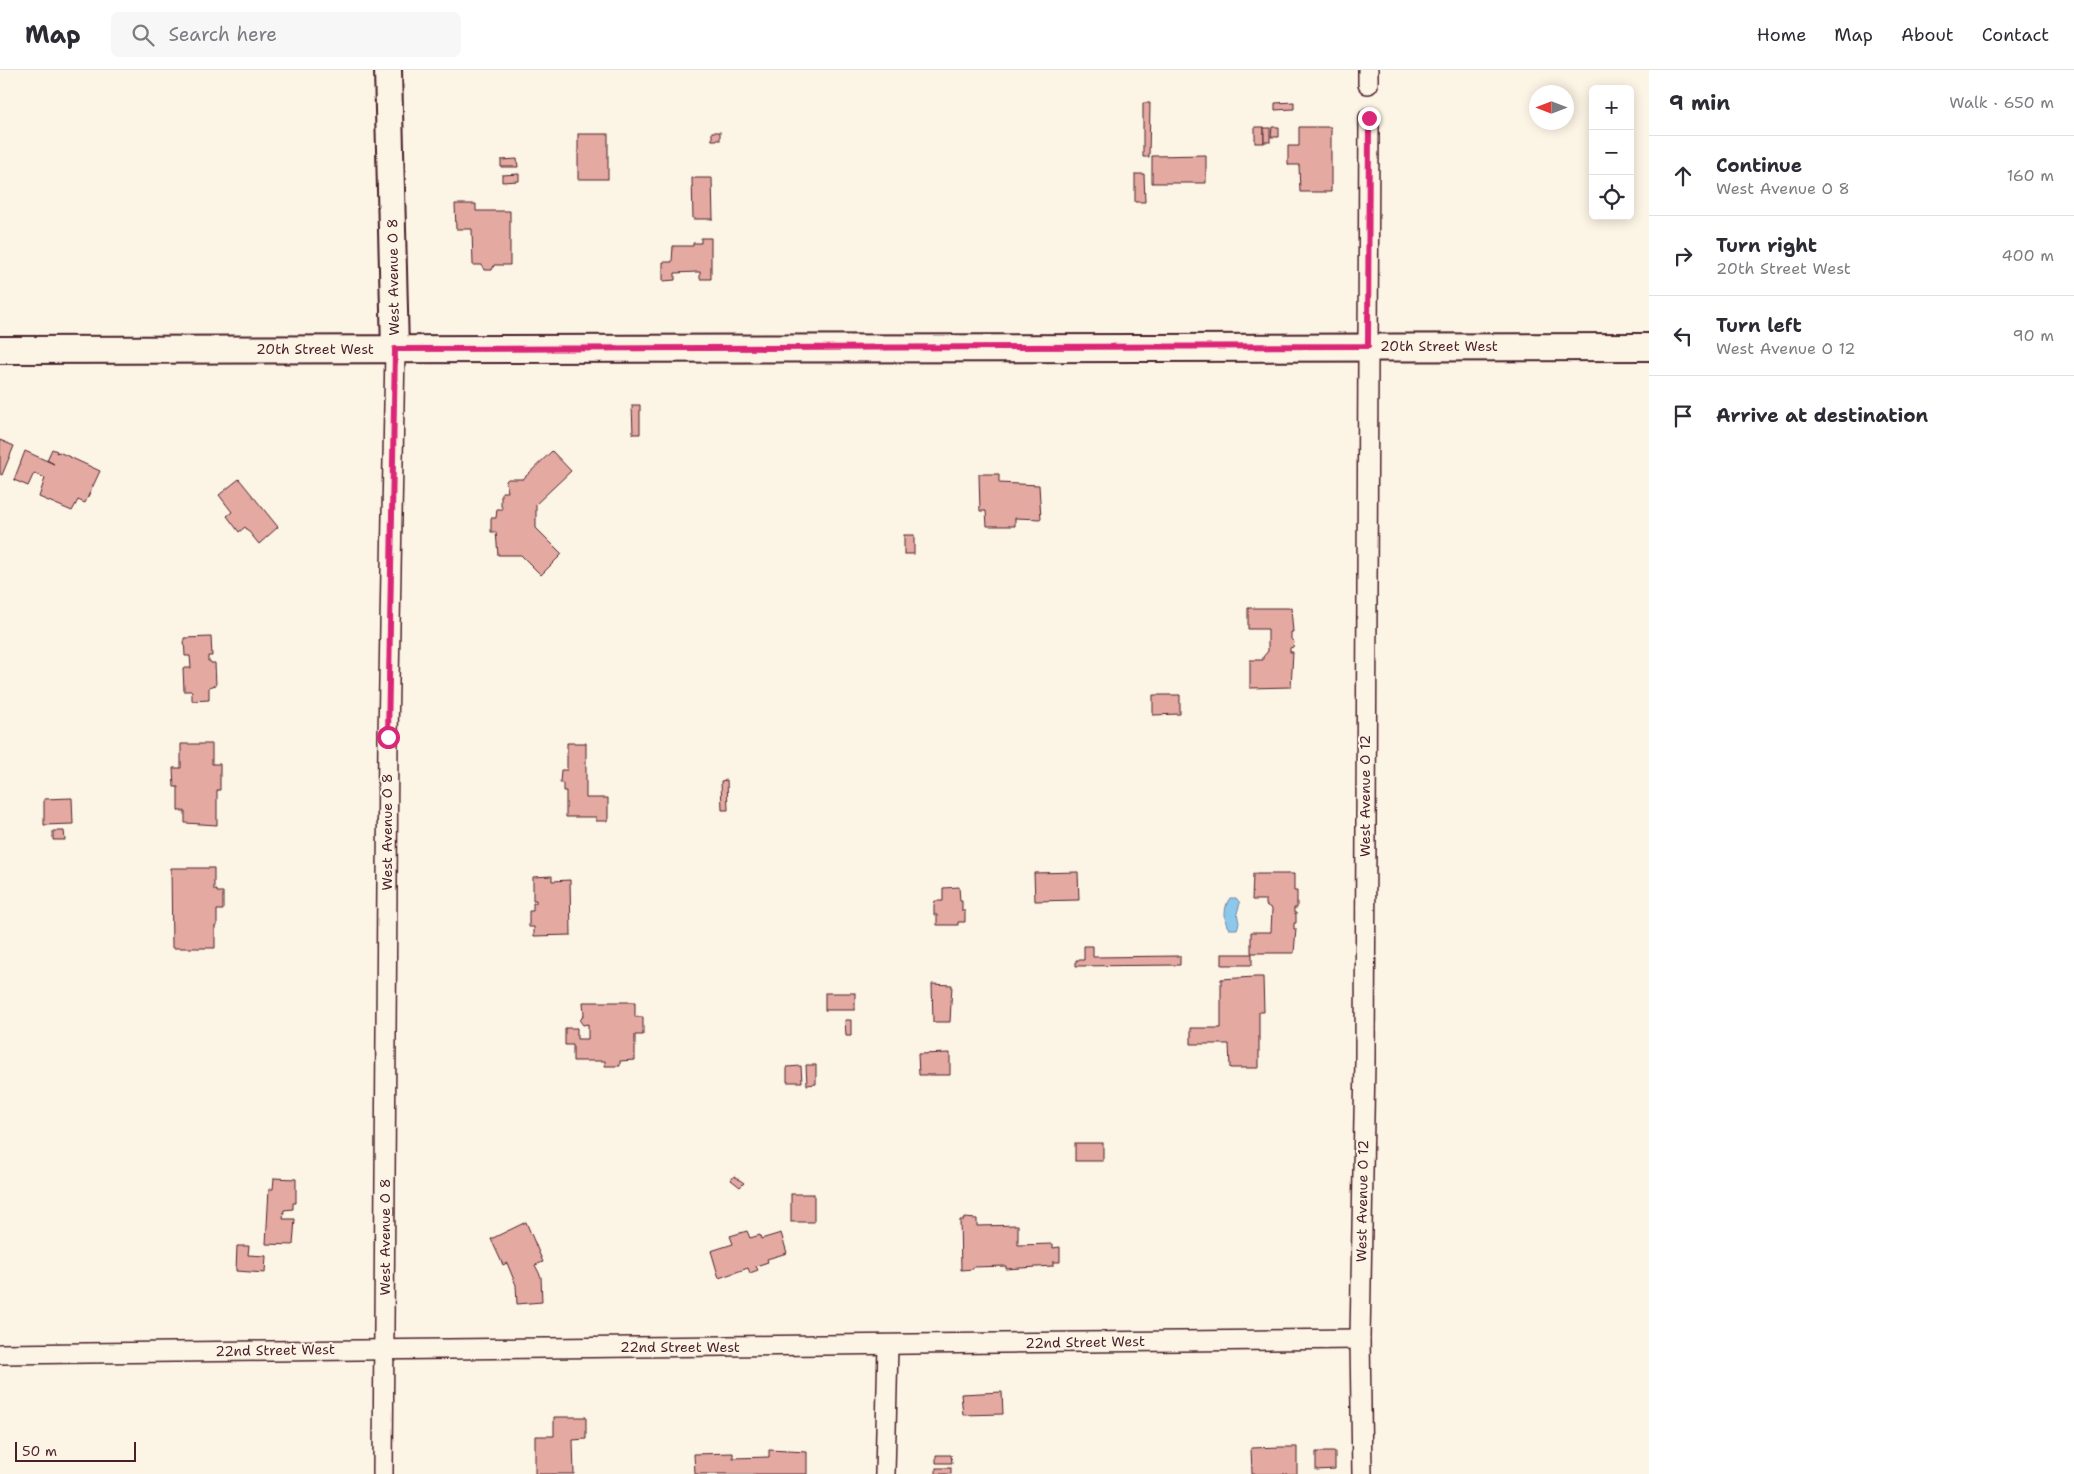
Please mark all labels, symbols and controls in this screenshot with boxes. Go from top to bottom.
search box [111,12,461,57]
text: Map [25,19,81,51]
icon: search [129,21,157,49]
text: Search here [169,22,277,47]
text: Home [1757,23,1806,47]
text: Map [1834,23,1873,47]
text: About [1901,23,1954,47]
text: Contact [1982,23,2049,47]
north arrow [1529,85,1574,130]
map controls [1589,85,1634,220]
button: + [1589,85,1634,130]
text: 9 min [1669,89,1730,117]
text: Walk · 650 m [1949,92,2054,113]
route end [1358,107,1381,130]
button: − [1589,130,1634,175]
text: Continue [1716,153,1802,178]
icon: ahead [1669,162,1697,190]
text: 160 m [2007,165,2054,186]
button: locate [1589,175,1634,220]
text: West Avenue O 8 [1716,178,1850,199]
street label: West Avenue O 8 [383,218,403,336]
text: Turn right [1716,233,1817,258]
icon: right [1669,242,1697,270]
text: 400 m [2001,245,2054,266]
text: 20th Street West [1716,258,1851,279]
text: Turn left [1716,313,1802,338]
icon: left [1669,322,1697,350]
text: 90 m [2013,325,2054,346]
street label: 20th Street West [1380,337,1498,355]
text: West Avenue O 12 [1716,338,1856,359]
street label: 20th Street West [256,340,374,358]
icon: arrive [1669,402,1697,430]
text: Arrive at destination [1716,403,1928,428]
route start [377,726,400,749]
street label: West Avenue O 12 [1356,735,1374,857]
street label: West Avenue O 8 [378,774,396,891]
street label: West Avenue O 12 [1352,1140,1372,1262]
street label: West Avenue O 8 [376,1179,394,1296]
street label: 22nd Street West [1025,1332,1145,1352]
street label: 22nd Street West [620,1338,740,1356]
street label: 22nd Street West [215,1340,335,1360]
scale bar [15,1439,136,1462]
text: 50 m [22,1442,57,1460]

